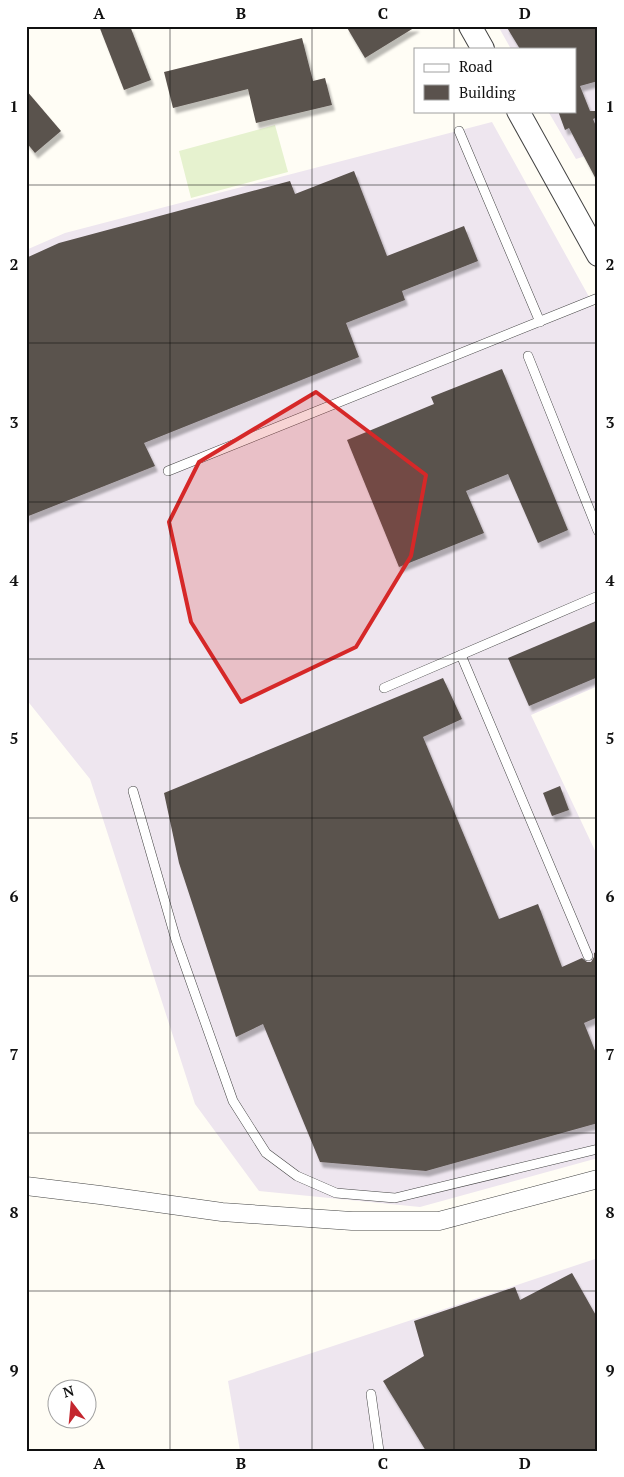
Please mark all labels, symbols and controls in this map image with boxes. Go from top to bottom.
text: A [93,2,105,24]
text: B [236,2,246,24]
text: C [378,2,388,24]
text: D [519,2,531,24]
legend [414,48,576,112]
text: Road [459,56,492,76]
text: Building [459,82,517,102]
text: 1 [9,95,19,117]
text: 1 [605,95,615,117]
text: 2 [9,253,19,275]
text: 2 [605,253,615,275]
text: 3 [9,411,19,433]
text: 3 [605,411,615,433]
text: 4 [9,569,19,591]
text: 4 [605,569,615,591]
text: 5 [9,727,19,749]
text: 5 [605,727,615,749]
text: 6 [9,885,19,907]
text: 6 [605,885,615,907]
text: 7 [9,1043,19,1065]
text: 7 [605,1043,615,1065]
text: 8 [9,1201,19,1223]
text: 8 [605,1201,615,1223]
text: 9 [9,1359,19,1381]
text: 9 [605,1359,615,1381]
north arrow [48,1380,98,1430]
text: N [61,1380,76,1402]
text: A [93,1452,105,1474]
text: B [236,1452,246,1474]
text: C [378,1452,388,1474]
text: D [519,1452,531,1474]

